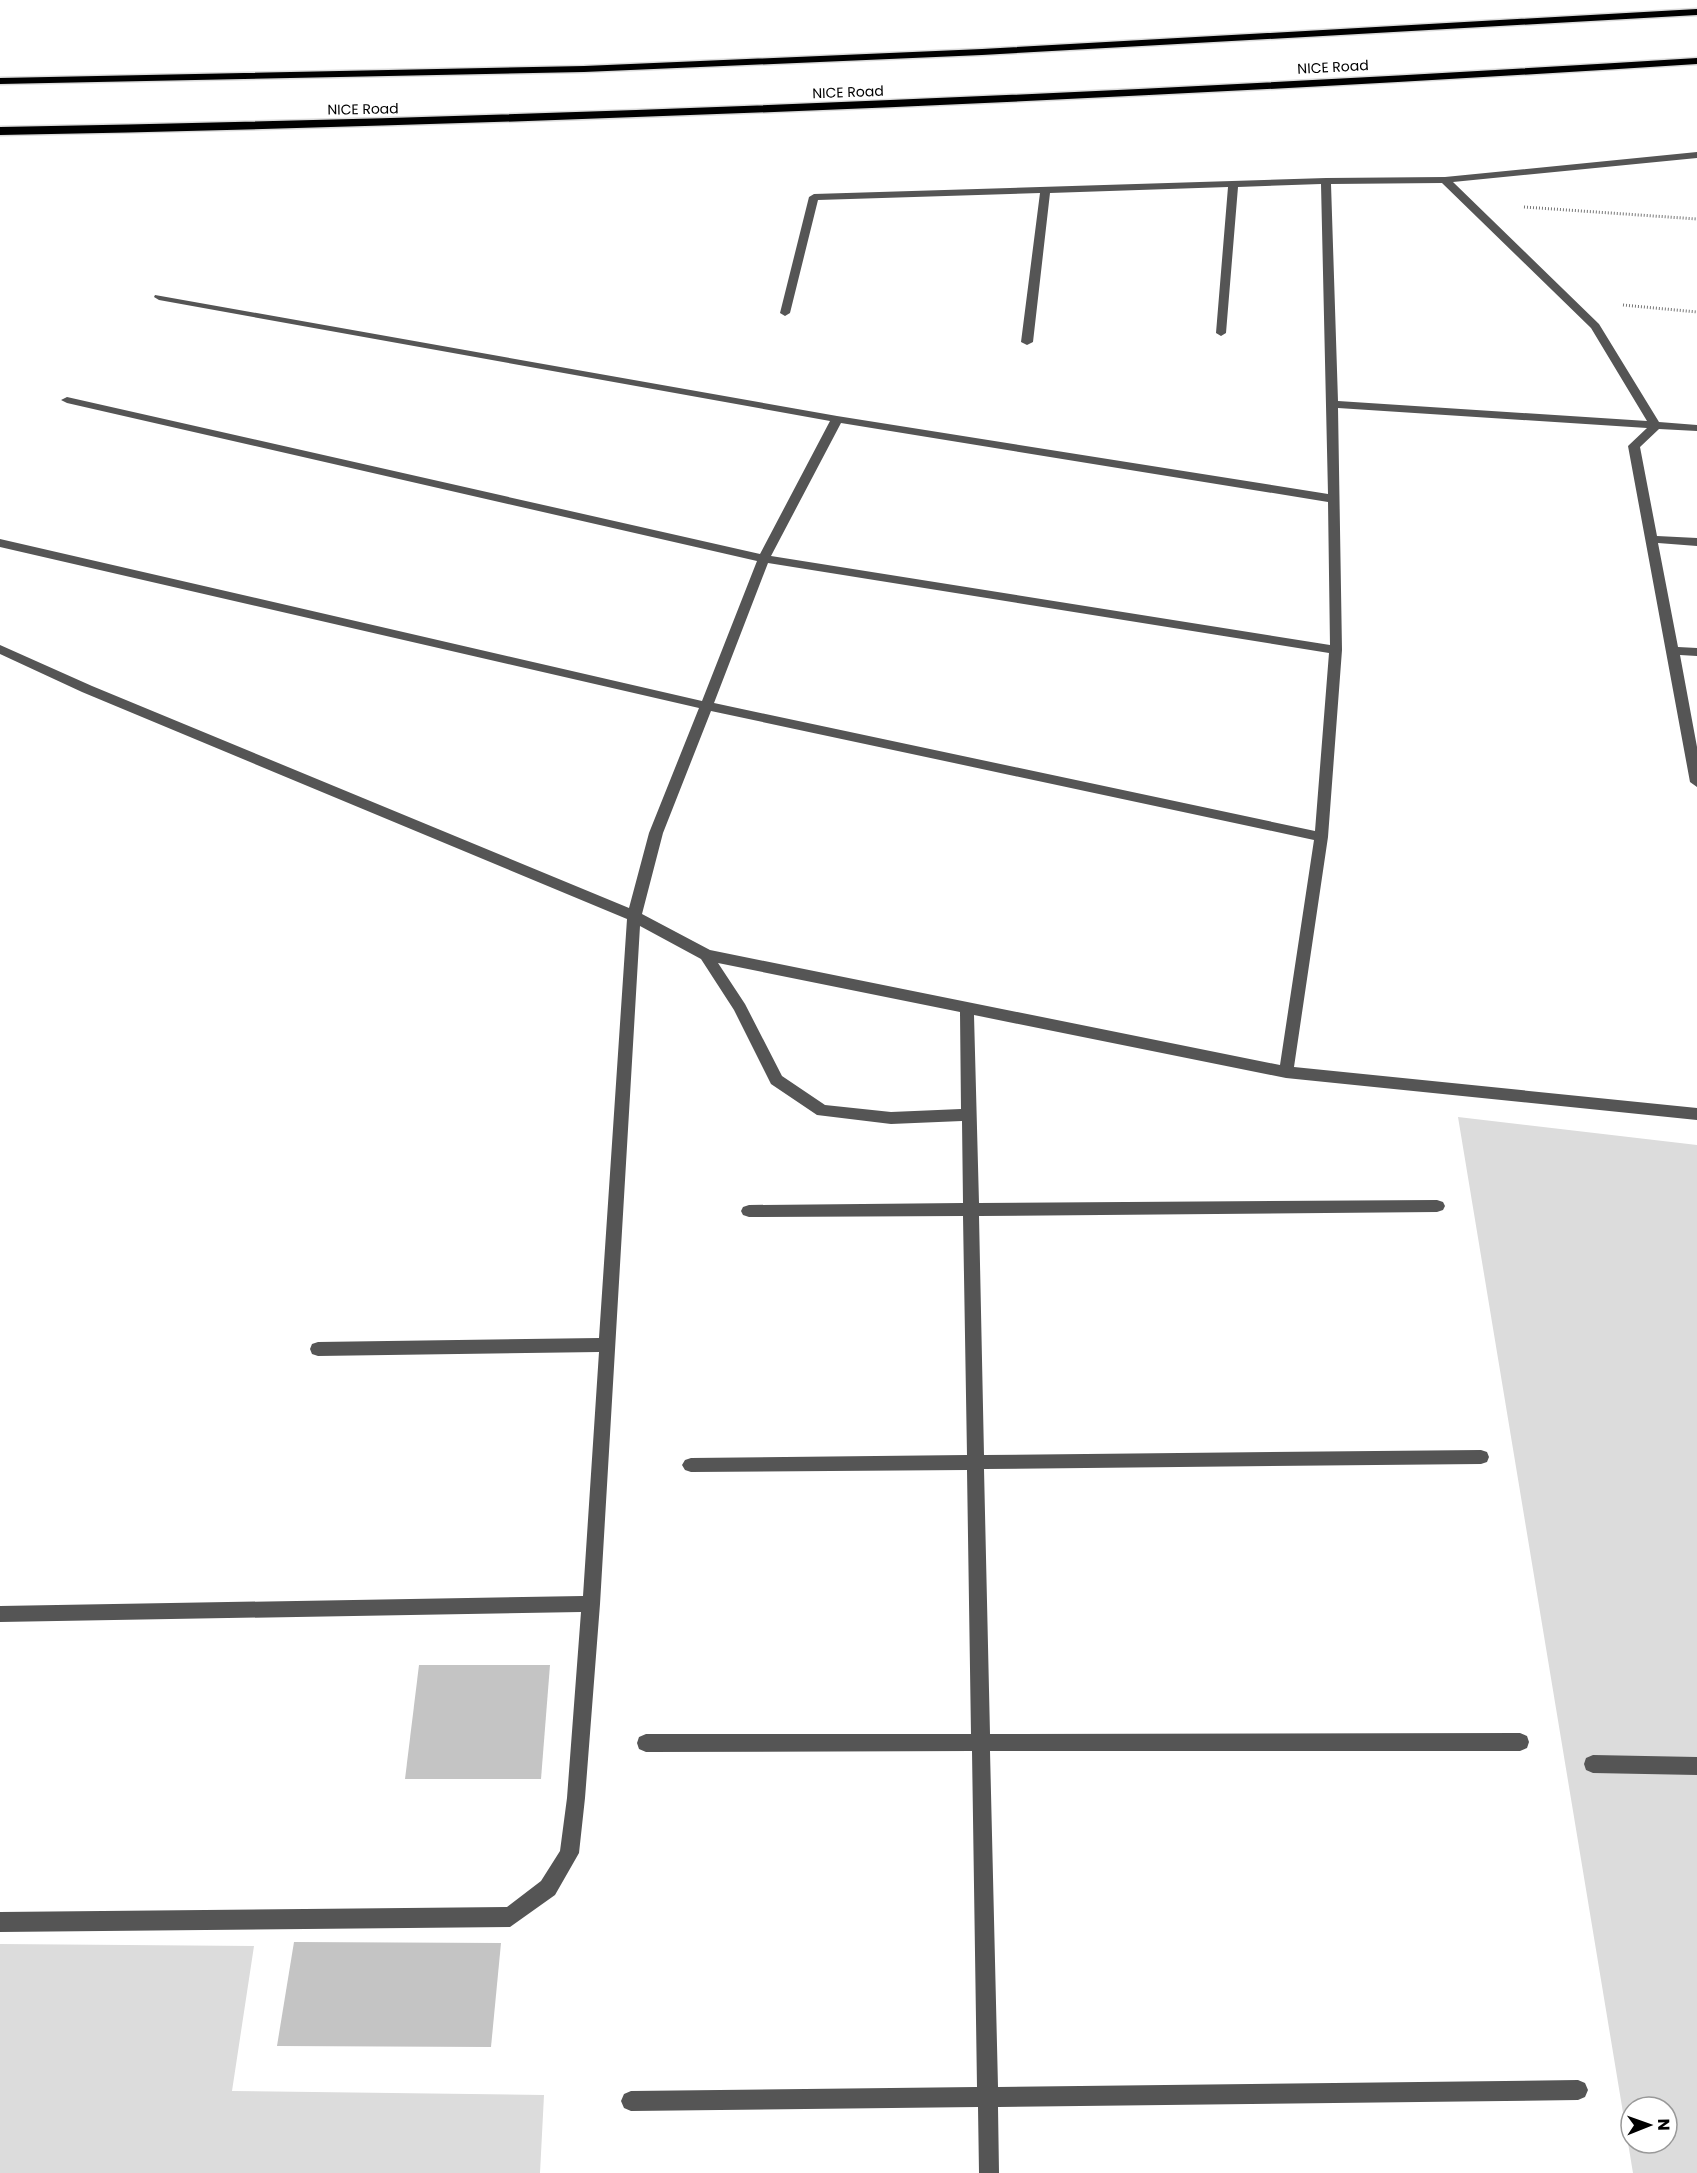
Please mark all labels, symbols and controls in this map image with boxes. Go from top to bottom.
street label: NICE Road [1297,55,1369,79]
street label: NICE Road [812,81,884,103]
street label: NICE Road [327,98,399,120]
north arrow [1619,2095,1679,2155]
text: N [1652,2119,1675,2131]

